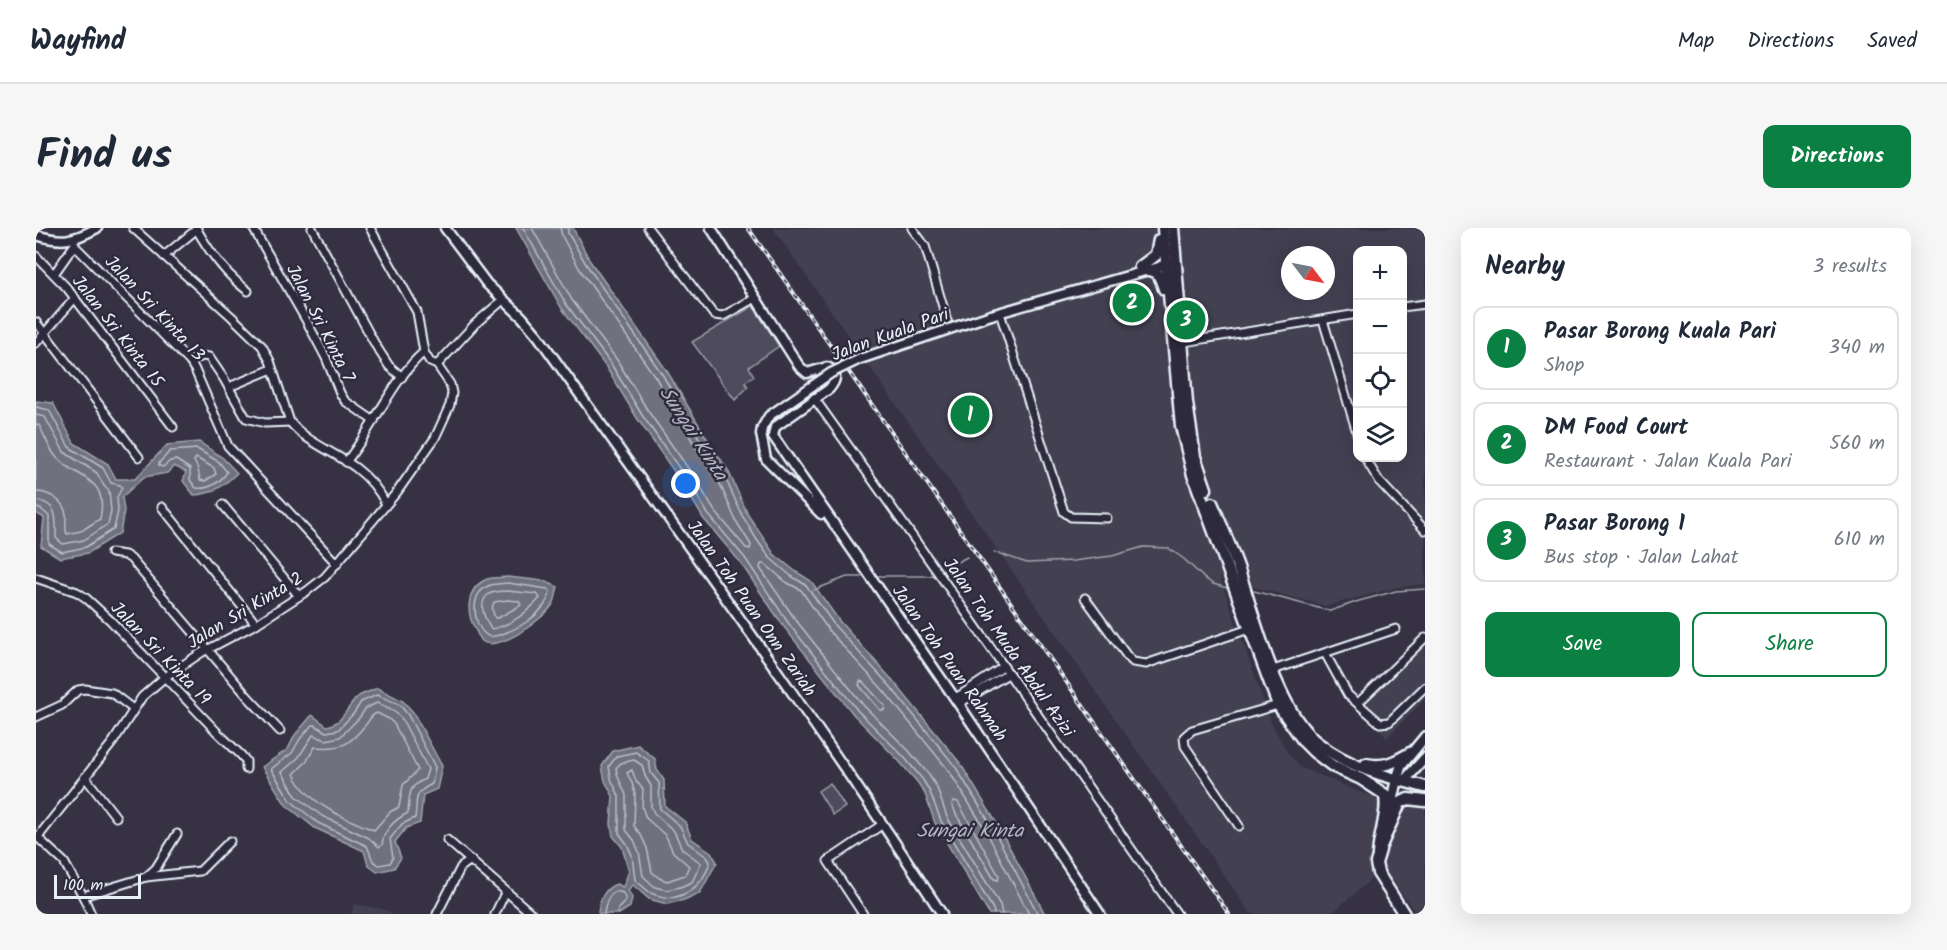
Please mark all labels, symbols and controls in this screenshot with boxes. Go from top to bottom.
text: Wayfind [30,19,126,64]
text: Map [1678,25,1714,58]
text: Directions [1747,25,1834,58]
text: Saved [1867,25,1917,58]
text: Find us [36,123,172,190]
button: Directions [1763,125,1911,188]
north arrow [1281,246,1335,300]
map controls [1353,246,1407,462]
button: + [1353,246,1407,300]
text: Nearby [1485,246,1565,288]
street label: Jalan Sri Kinta 13 [97,249,211,369]
text: 3 results [1813,251,1887,283]
street label: Jalan Sri Kinta 7 [277,260,362,388]
street label: Jalan Sri Kinta 15 [64,269,171,395]
pin: 2 [1112,280,1152,326]
pin: 3 [1166,298,1206,343]
button: − [1353,300,1407,354]
street label: Jalan Kuala Pari [828,301,954,370]
text: Pasar Borong Kuala Pari [1544,315,1776,350]
text: 1 [1503,332,1510,364]
text: 340 m [1829,332,1885,364]
text: Shop [1544,350,1584,382]
button: locate [1353,354,1407,408]
water label: Sungai Kinta [650,381,736,489]
pin: 1 [950,392,990,438]
button: layers [1353,408,1407,462]
text: DM Food Court [1544,411,1688,446]
text: 2 [1501,428,1512,460]
text: 560 m [1829,428,1885,460]
text: Restaurant · Jalan Kuala Pari [1544,446,1792,478]
your location [671,469,700,498]
text: Pasar Borong 1 [1544,507,1685,542]
street label: Jalan Toh Puan Onn Zariah [679,514,823,703]
text: 3 [1501,524,1512,556]
text: 610 m [1834,524,1885,556]
text: Bus stop · Jalan Lahat [1544,542,1738,574]
street label: Jalan Toh Muda Abdul Azizi [935,552,1081,744]
street label: Jalan Sri Kinta 2 [182,565,309,657]
street label: Jalan Toh Puan Rahmah [884,579,1014,748]
street label: Jalan Sri Kinta 19 [103,595,217,713]
button: Save [1485,612,1680,677]
button: Share [1692,612,1887,677]
water label: Sungai Kinta [917,816,1025,848]
scale bar [54,872,141,900]
text: 100 m [63,873,103,898]

